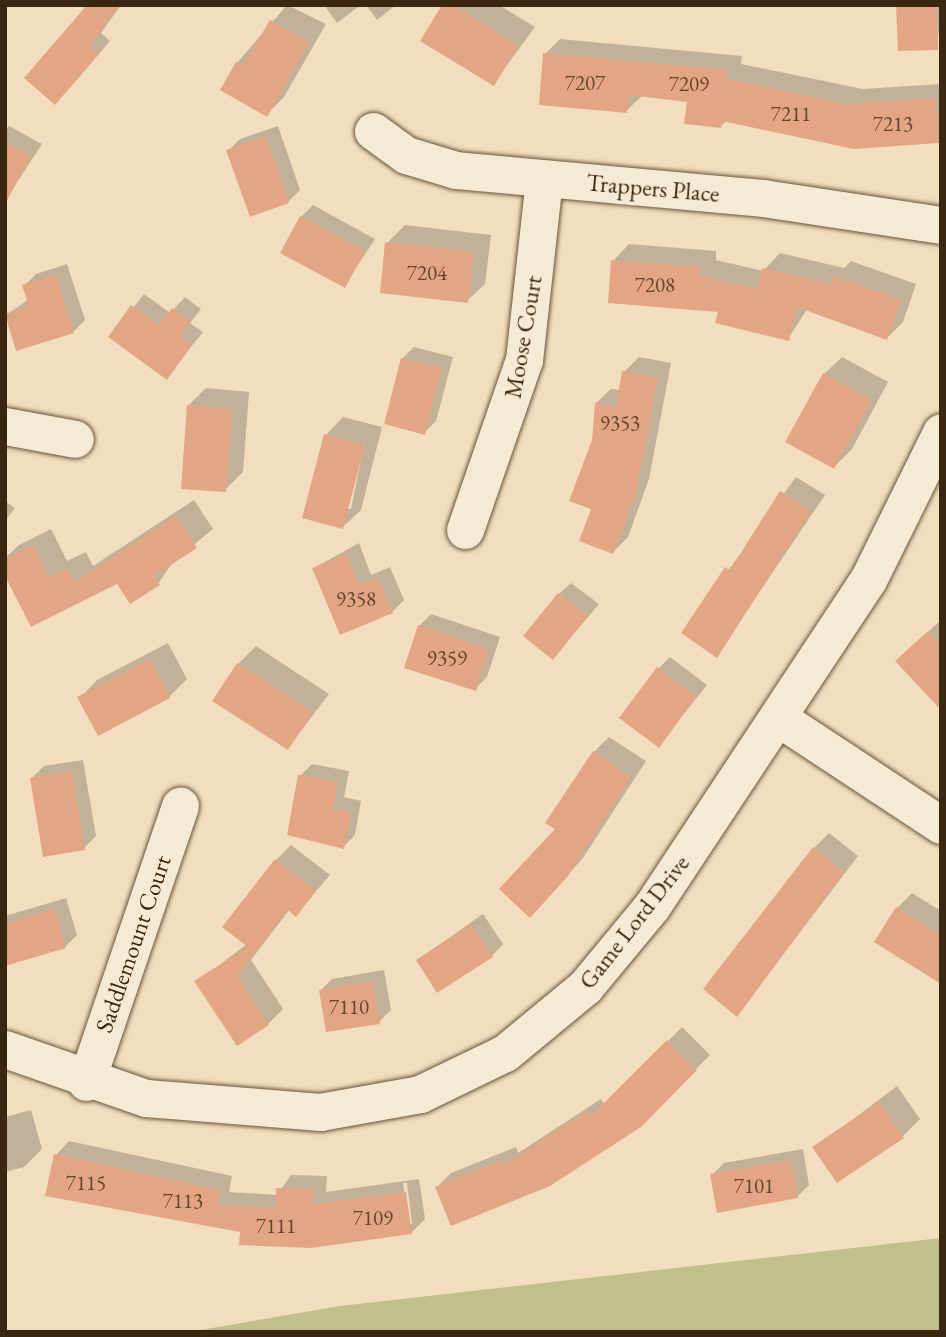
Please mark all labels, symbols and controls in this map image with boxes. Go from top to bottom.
house number: 7207 [565,70,605,96]
house number: 7209 [669,71,709,97]
house number: 7211 [771,101,811,127]
house number: 7213 [873,111,913,137]
street label: Trappers Place [585,168,721,208]
house number: 7204 [407,260,447,286]
house number: 7208 [635,272,675,298]
street label: Moose Court [498,273,548,401]
house number: 9353 [600,410,640,436]
house number: 9358 [336,586,376,612]
house number: 9359 [427,645,467,671]
street label: Game Lord Drive [573,849,695,995]
street label: Saddlemount Court [89,852,177,1036]
house number: 7110 [329,994,369,1020]
house number: 7115 [66,1170,106,1196]
house number: 7101 [734,1173,774,1199]
house number: 7113 [163,1188,203,1214]
house number: 7109 [353,1205,393,1231]
house number: 7111 [256,1213,296,1239]

